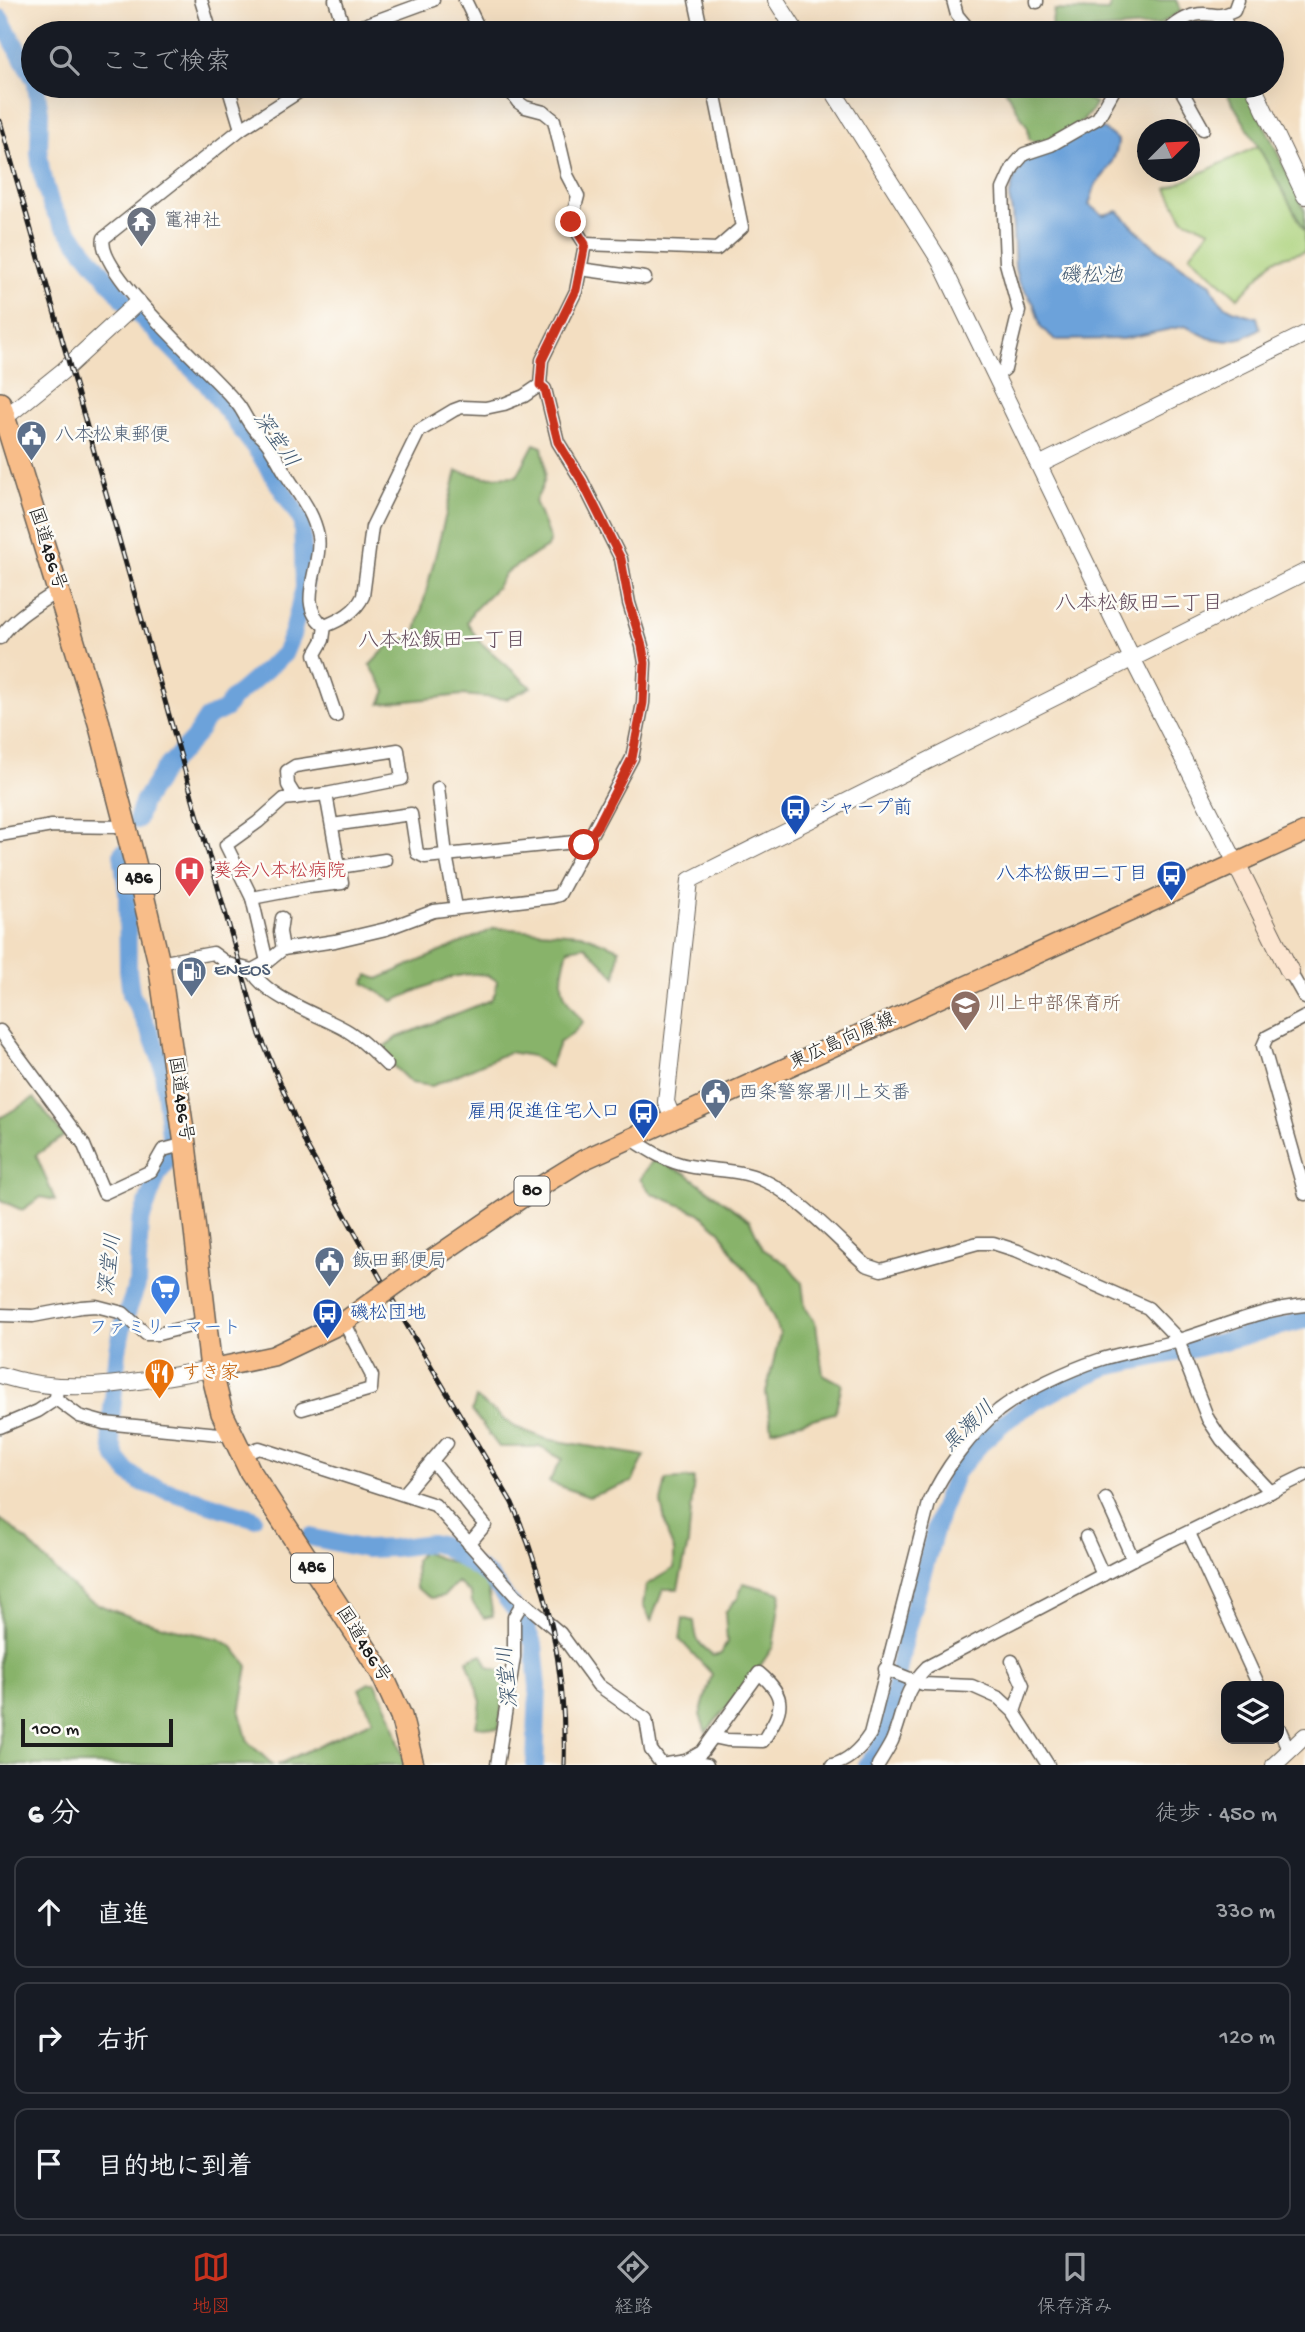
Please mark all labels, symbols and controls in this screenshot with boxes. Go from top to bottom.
search box [21,21,1284,98]
icon: search [45,41,83,79]
text: ここで検索 [101,49,231,80]
north arrow [1137,119,1200,182]
temple icon: 竃神社 [124,205,158,249]
route end [555,206,586,237]
place label: 竃神社 [164,210,221,234]
water label: 磯松池 [1060,264,1123,290]
water label: 深堂川 [246,407,303,474]
public building icon: 八本松東郵便 [15,419,49,463]
place label: 八本松東郵便 [55,424,170,448]
street label: 国道486号 [22,504,71,593]
district label: 八本松飯田二丁目 [1055,592,1223,618]
district label: 八本松飯田一丁目 [358,629,526,655]
bus stop icon: シャープ前 [778,792,812,836]
place label: シャープ前 [818,797,912,821]
route start [568,829,599,860]
hospital icon: 葵会八本松病院 [173,855,207,899]
bus stop icon: 八本松飯田二丁目 [1154,858,1188,902]
place label: 葵会八本松病院 [213,860,346,884]
place label: 八本松飯田二丁目 [996,863,1148,887]
road number: 486 [118,864,160,894]
fuel station icon: ENEOS [174,954,208,998]
place label: ENEOS [214,960,271,983]
school or university icon: 川上中部保育所 [948,988,982,1032]
place label: 川上中部保育所 [988,993,1121,1017]
street label: 東広島向原線 [786,1007,900,1076]
street label: 国道486号 [162,1055,197,1143]
public building icon: 西条警察署川上交番 [699,1077,733,1121]
place label: 西条警察署川上交番 [739,1082,910,1106]
bus stop icon: 雇用促進住宅入口 [626,1096,660,1140]
place label: 雇用促進住宅入口 [468,1101,620,1125]
road number: 80 [514,1176,550,1206]
water label: 深堂川 [95,1232,128,1298]
public building icon: 飯田郵便局 [312,1245,346,1289]
place label: 飯田郵便局 [352,1250,447,1274]
supermarket icon: ファミリーマート [148,1273,182,1317]
bus stop icon: 磯松団地 [310,1297,344,1341]
place label: 磯松団地 [350,1302,426,1326]
place label: ファミリーマート [89,1318,241,1341]
restaurant icon: すき家 [142,1357,176,1401]
place label: すき家 [182,1362,239,1386]
water label: 黒瀬川 [938,1396,1001,1459]
road number: 486 [291,1554,333,1582]
street label: 国道486号 [329,1602,395,1688]
water label: 深堂川 [493,1644,526,1710]
map controls [1221,1681,1284,1744]
button: layers [1221,1681,1284,1744]
scale bar [21,1716,173,1748]
text: 100 m [32,1719,79,1742]
text: 6 分 [28,1799,80,1834]
text: 徒歩 · 450 m [1155,1802,1277,1829]
icon: ahead [30,1893,68,1931]
text: 330 m [1216,1899,1275,1926]
text: 直進 [97,1902,149,1933]
icon: right [30,2019,68,2057]
text: 120 m [1220,2025,1275,2052]
text: 右折 [97,2028,149,2059]
icon: arrive [30,2145,68,2183]
text: 目的地に到着 [97,2154,253,2185]
tab: 地図 [192,2248,230,2320]
tab: 経路 [614,2248,653,2320]
tab: 保存済み [1037,2248,1113,2320]

